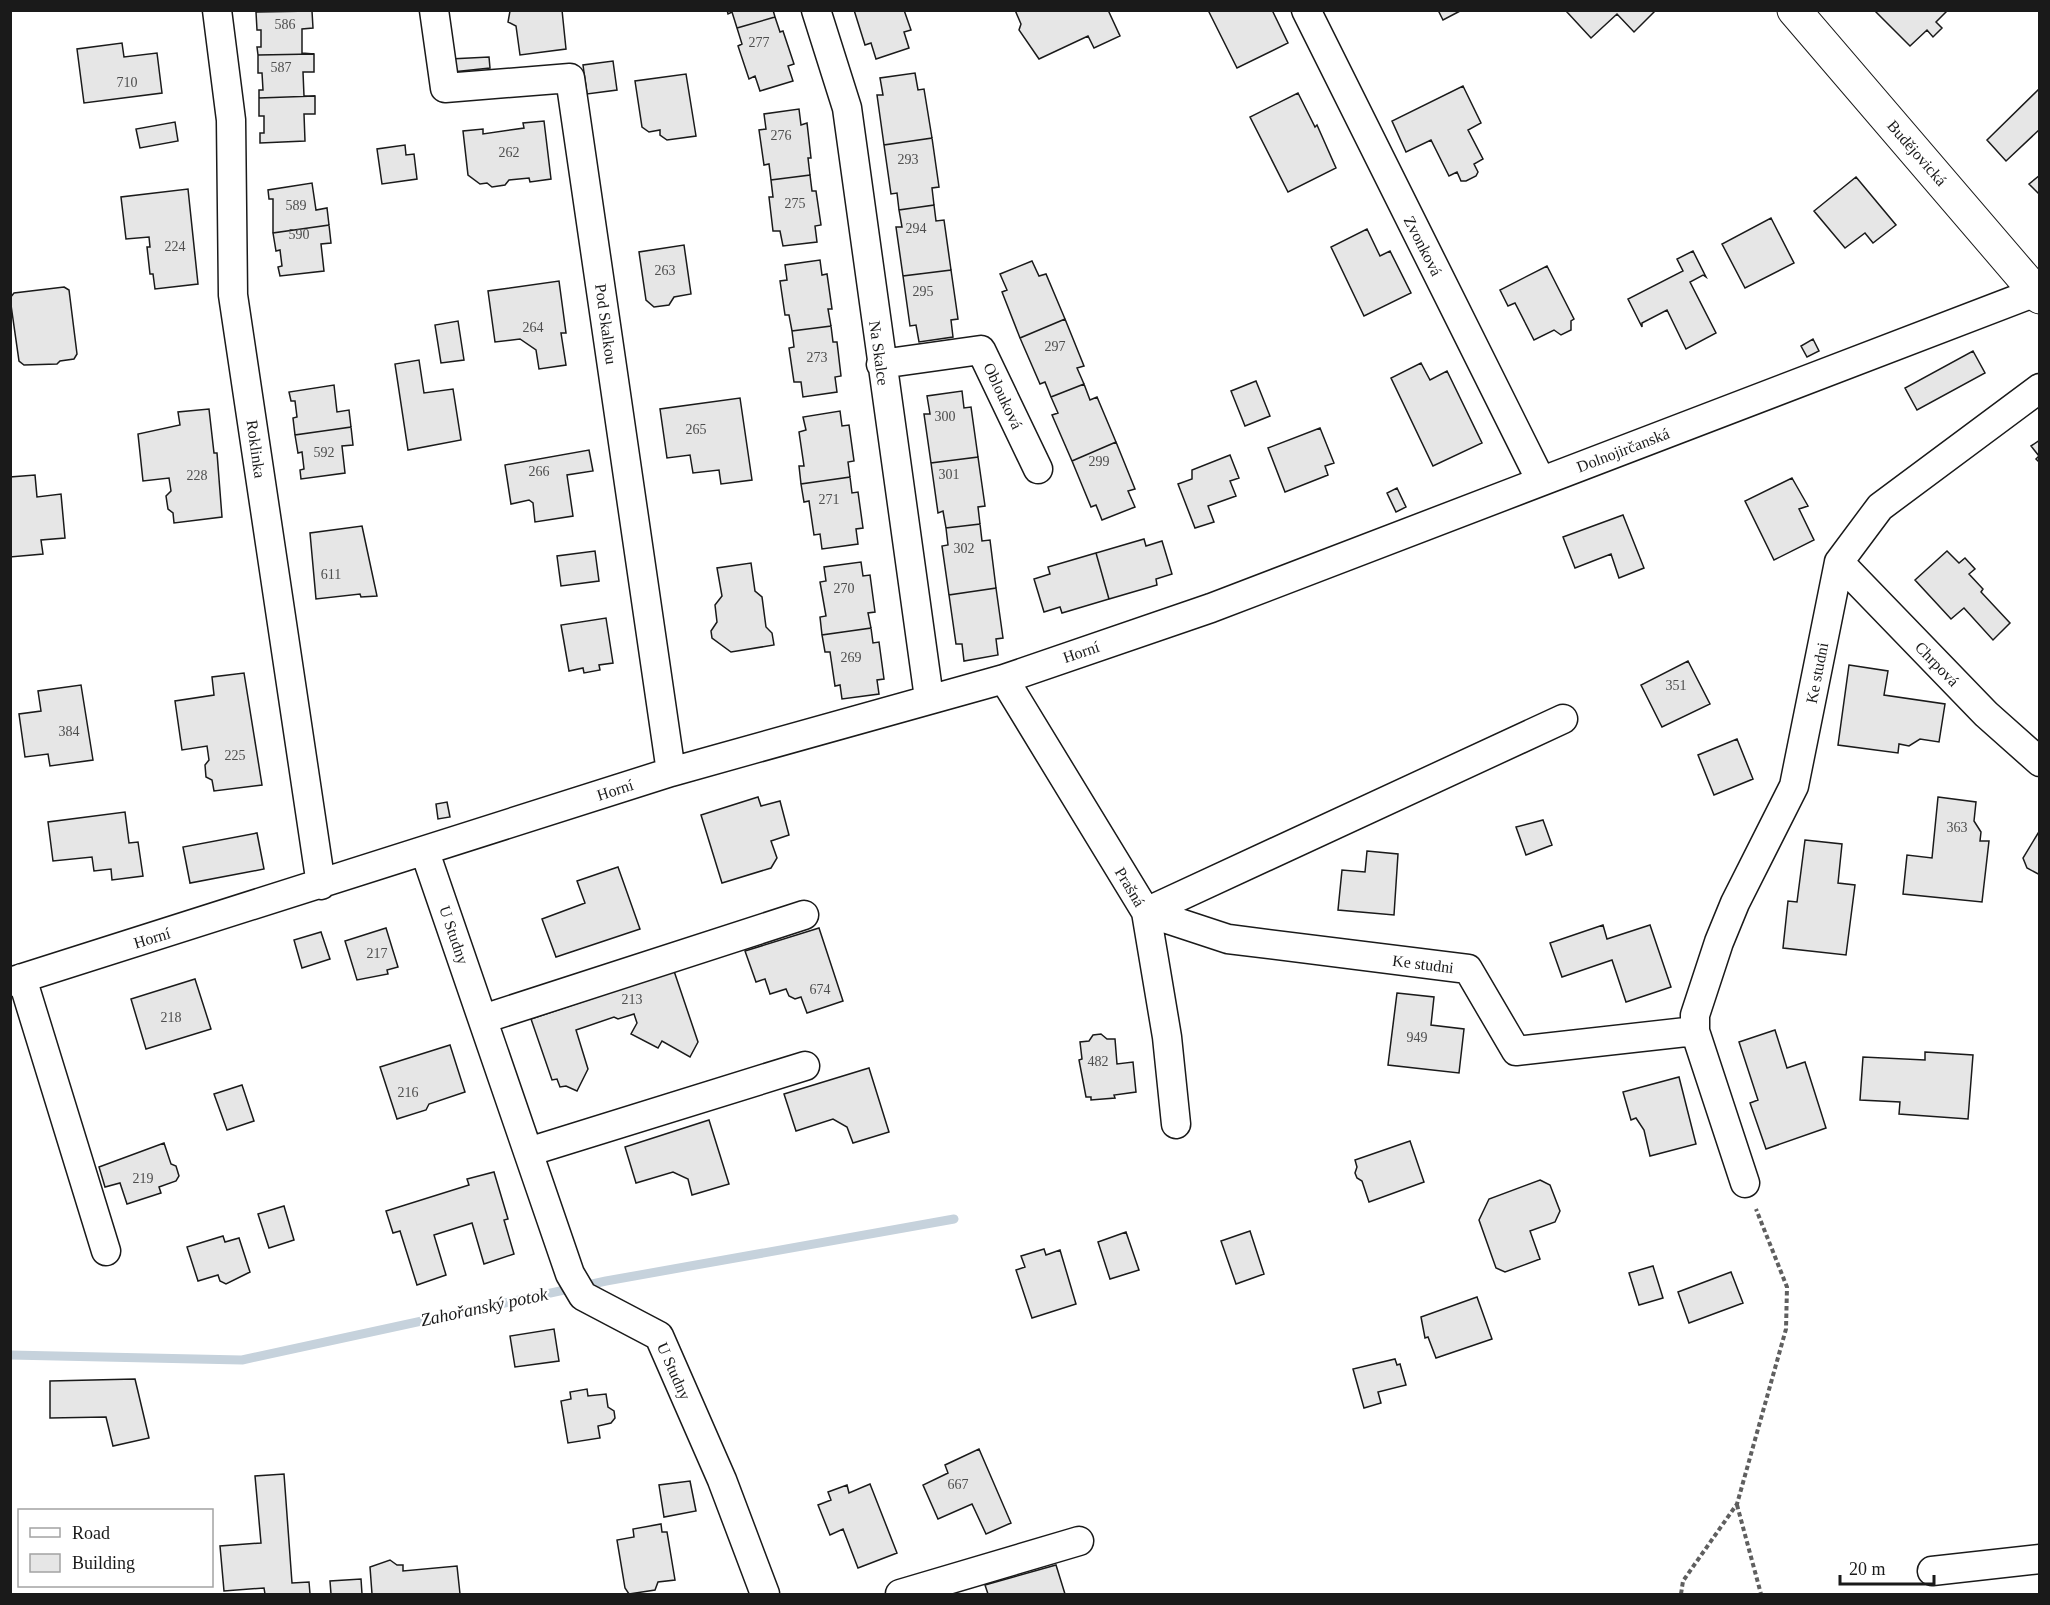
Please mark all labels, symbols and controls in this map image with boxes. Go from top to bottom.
house number: 586 [275,17,296,32]
house number: 277 [749,35,770,50]
house number: 587 [271,60,292,75]
house number: 710 [117,75,138,90]
street label: Budějovická [1883,117,1950,190]
house number: 276 [771,128,792,143]
house number: 262 [499,145,520,160]
house number: 293 [898,152,919,167]
house number: 275 [785,196,806,211]
house number: 589 [286,198,307,213]
street label: Zvonková [1401,213,1445,279]
house number: 294 [906,221,927,236]
house number: 590 [289,227,310,242]
house number: 224 [165,239,186,254]
house number: 263 [655,263,676,278]
street label: Pod Skalkou [592,283,620,365]
house number: 295 [913,284,934,299]
street label: Na Skalce [866,319,892,387]
house number: 264 [523,320,544,335]
house number: 297 [1045,339,1066,354]
house number: 273 [807,350,828,365]
street label: Oblouková [980,360,1026,432]
house number: 300 [935,409,956,424]
street label: Roklinka [243,419,269,479]
house number: 265 [686,422,707,437]
street label: Dolnojirčanská [1574,425,1672,476]
house number: 592 [314,445,335,460]
house number: 299 [1089,454,1110,469]
house number: 266 [529,464,550,479]
house number: 301 [939,467,960,482]
house number: 228 [187,468,208,483]
house number: 271 [819,492,840,507]
house number: 302 [954,541,975,556]
house number: 611 [321,567,341,582]
house number: 270 [834,581,855,596]
street label: Horní [1061,638,1102,666]
street label: Chrpová [1911,638,1962,690]
street label: Ke studni [1803,641,1831,705]
house number: 269 [841,650,862,665]
house number: 351 [1666,678,1687,693]
house number: 384 [59,724,80,739]
house number: 225 [225,748,246,763]
street label: Horní [595,776,636,804]
house number: 363 [1947,820,1968,835]
street label: Prašná [1112,864,1148,910]
street label: U Studny [435,903,472,967]
street label: Horní [132,924,173,952]
house number: 217 [367,946,388,961]
street label: Ke studni [1391,952,1455,976]
house number: 674 [810,982,831,997]
house number: 213 [622,992,643,1007]
house number: 218 [161,1010,182,1025]
house number: 949 [1407,1030,1428,1045]
house number: 482 [1088,1054,1109,1069]
house number: 216 [398,1085,419,1100]
house number: 219 [133,1171,154,1186]
water label: Zahořanský potok [419,1284,550,1330]
street label: U Studny [653,1340,694,1403]
house number: 667 [948,1477,969,1492]
legend [18,1509,213,1587]
text: Road [72,1523,110,1543]
scale bar [1840,1548,1934,1586]
text: Building [72,1553,135,1573]
text: 20 m [1849,1559,1886,1579]

